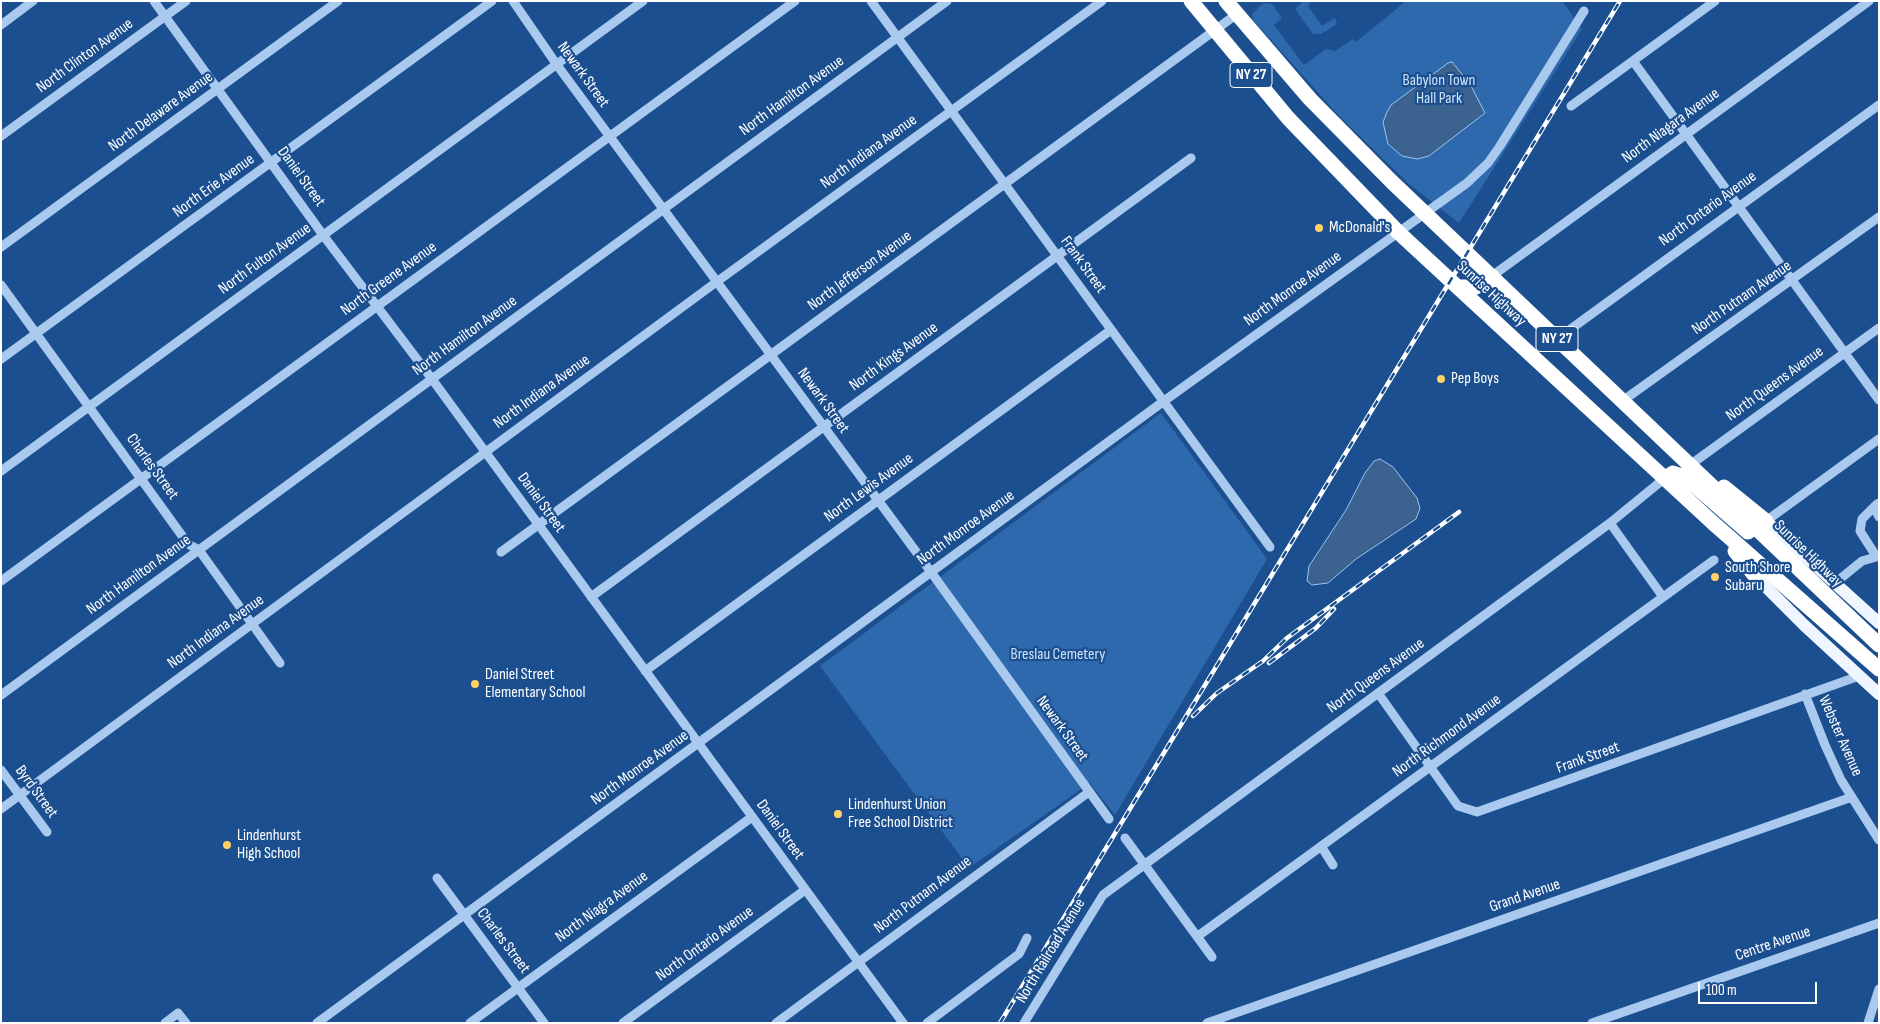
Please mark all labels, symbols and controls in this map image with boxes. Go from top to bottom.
street label: North Clinton Avenue [33,15,137,97]
street label: Newark Street [553,38,613,112]
street label: North Hamilton Avenue [736,52,848,140]
road number: NY 27 [1230,62,1272,88]
street label: North Delaware Avenue [105,68,217,156]
park label: Babylon Town Hall Park [1403,71,1475,109]
street label: North Niagara Avenue [1619,84,1723,168]
street label: North Indiana Avenue [817,111,921,193]
street label: Daniel Street [273,143,329,211]
street label: North Erie Avenue [169,150,259,222]
street label: North Ontario Avenue [1656,167,1760,251]
place label: McDonald's [1329,218,1390,238]
street label: North Fulton Avenue [215,219,315,299]
marker: McDonald's [1313,222,1325,234]
street label: North Jefferson Avenue [804,227,916,315]
street label: Frank Street [1056,233,1110,297]
street label: North Greene Avenue [337,238,441,320]
street label: North Monroe Avenue [1240,247,1346,331]
street label: Sunrise Highway [1452,257,1530,331]
street label: North Putnam Avenue [1689,257,1795,339]
street label: North Hamilton Avenue [409,292,521,380]
street label: North Kings Avenue [846,318,942,396]
road number: NY 27 [1536,326,1578,352]
street label: North Queens Avenue [1723,342,1827,426]
street label: North Indiana Avenue [490,351,594,433]
street label: Newark Street [793,364,853,438]
place label: Pep Boys [1451,369,1499,389]
marker: Pep Boys [1435,373,1447,385]
street label: Charles Street [122,430,182,504]
street label: North Lewis Avenue [821,449,917,527]
street label: Daniel Street [513,469,569,537]
street label: North Monroe Avenue [913,486,1019,570]
street label: Sunrise Highway [1770,517,1846,591]
street label: North Hamilton Avenue [83,531,195,619]
place label: South Shore Subaru [1725,558,1791,596]
marker: South Shore Subaru [1709,571,1721,583]
street label: North Indiana Avenue [164,591,268,673]
street label: North Queens Avenue [1324,634,1428,718]
park label: Breslau Cemetery [1011,645,1105,665]
place label: Daniel Street Elementary School [485,665,585,703]
marker: Daniel Street Elementary School [469,678,481,690]
street label: North Richmond Avenue [1389,690,1505,782]
street label: Newark Street [1032,692,1092,766]
street label: Webster Avenue [1814,693,1866,779]
street label: North Monroe Avenue [587,726,693,810]
street label: Frank Street [1554,738,1622,778]
street label: Byrd Street [10,762,62,822]
place label: Lindenhurst Union Free School District [848,795,953,833]
street label: Daniel Street [752,796,808,864]
marker: Lindenhurst Union Free School District [832,808,844,820]
place label: Lindenhurst High School [237,826,301,864]
marker: Lindenhurst High School [221,839,233,851]
street label: North Putnam Avenue [870,852,976,938]
street label: North Niagra Avenue [552,867,652,947]
street label: Grand Avenue [1487,875,1563,917]
street label: North Railroad Avenue [1012,895,1090,1007]
street label: North Ontario Avenue [653,902,757,986]
street label: Charles Street [472,905,534,977]
street label: Centre Avenue [1733,922,1813,966]
scale bar [1700,972,1819,1004]
text: 100 m [1706,981,1737,1000]

